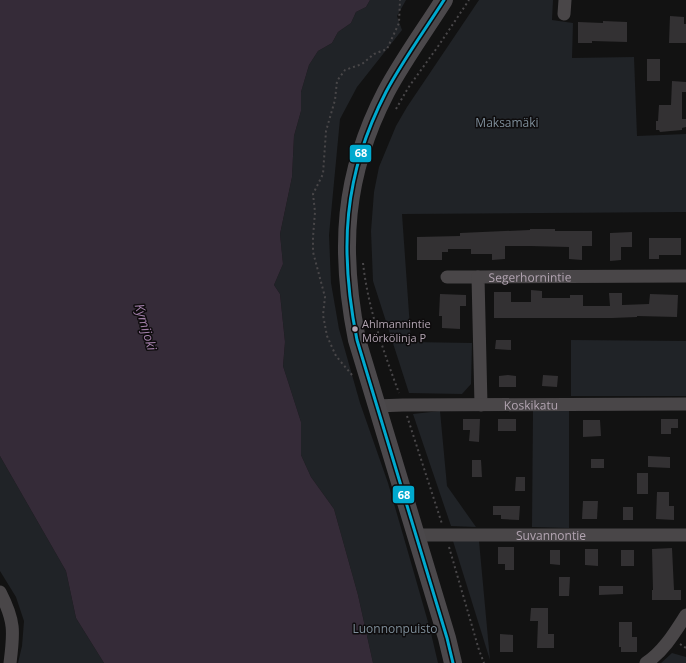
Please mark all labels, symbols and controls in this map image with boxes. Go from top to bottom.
park label: Maksamäki [475,114,539,131]
line badge: 68 [349,144,372,163]
text: 68 [355,145,367,160]
street label: Segerhornintie [489,268,572,285]
water label: Kymijoki [131,301,161,353]
place label: Ahlmannintie Mörkölinja P [362,316,431,345]
marker: Ahlmannintie Mörkölinja P [350,324,360,334]
street label: Koskikatu [504,396,558,413]
line badge: 68 [392,485,415,504]
text: 68 [398,487,410,502]
street label: Suvannontie [516,527,586,544]
park label: Luonnonpuisto [352,620,438,637]

